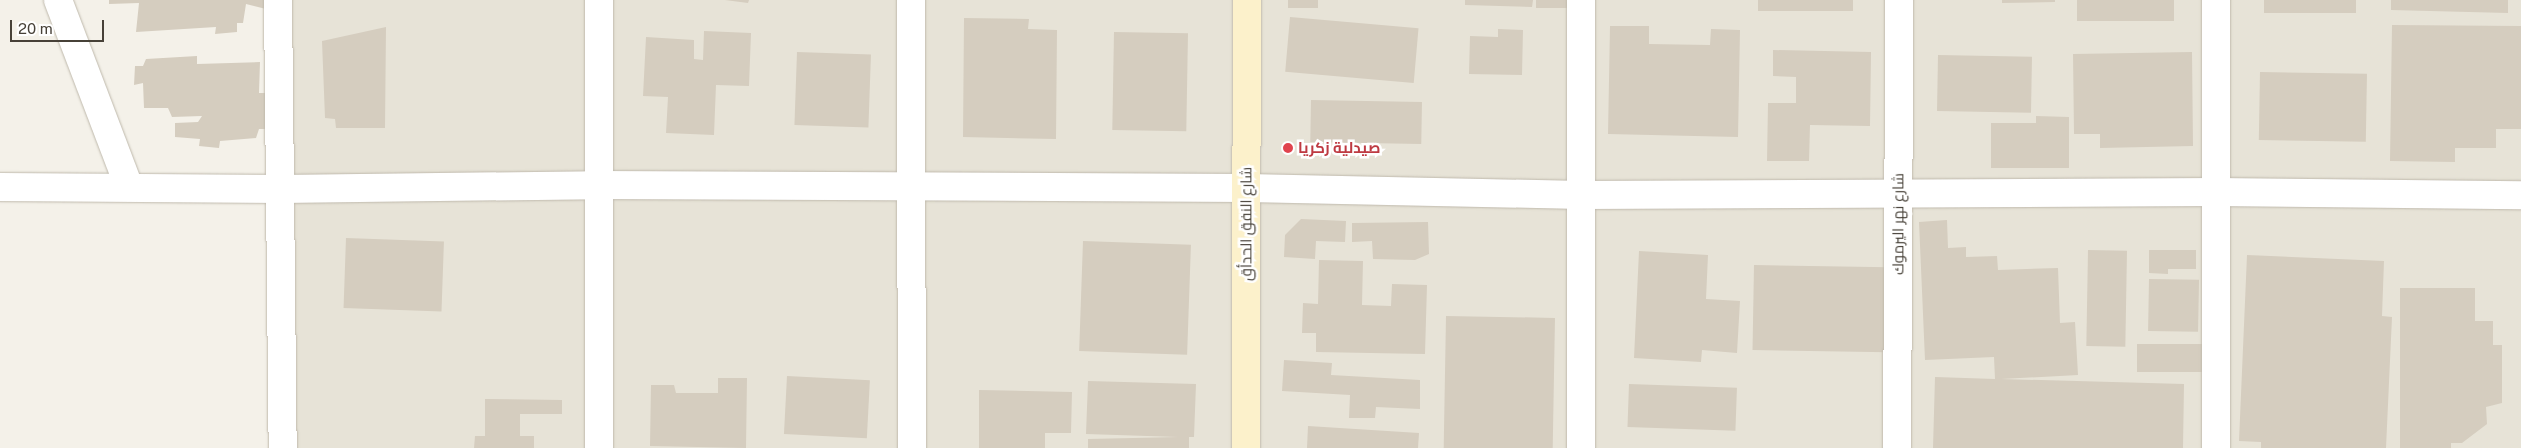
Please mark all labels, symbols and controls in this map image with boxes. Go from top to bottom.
scale bar [12,10,106,42]
text: 20 m [18,20,53,37]
place label: صيدلية زكريا [1298,139,1381,157]
marker: صيدلية زكريا [1282,142,1294,154]
street label: شارع النفق الحدأق [1237,167,1255,281]
street label: شارع نهر اليرموك [1889,173,1907,275]

